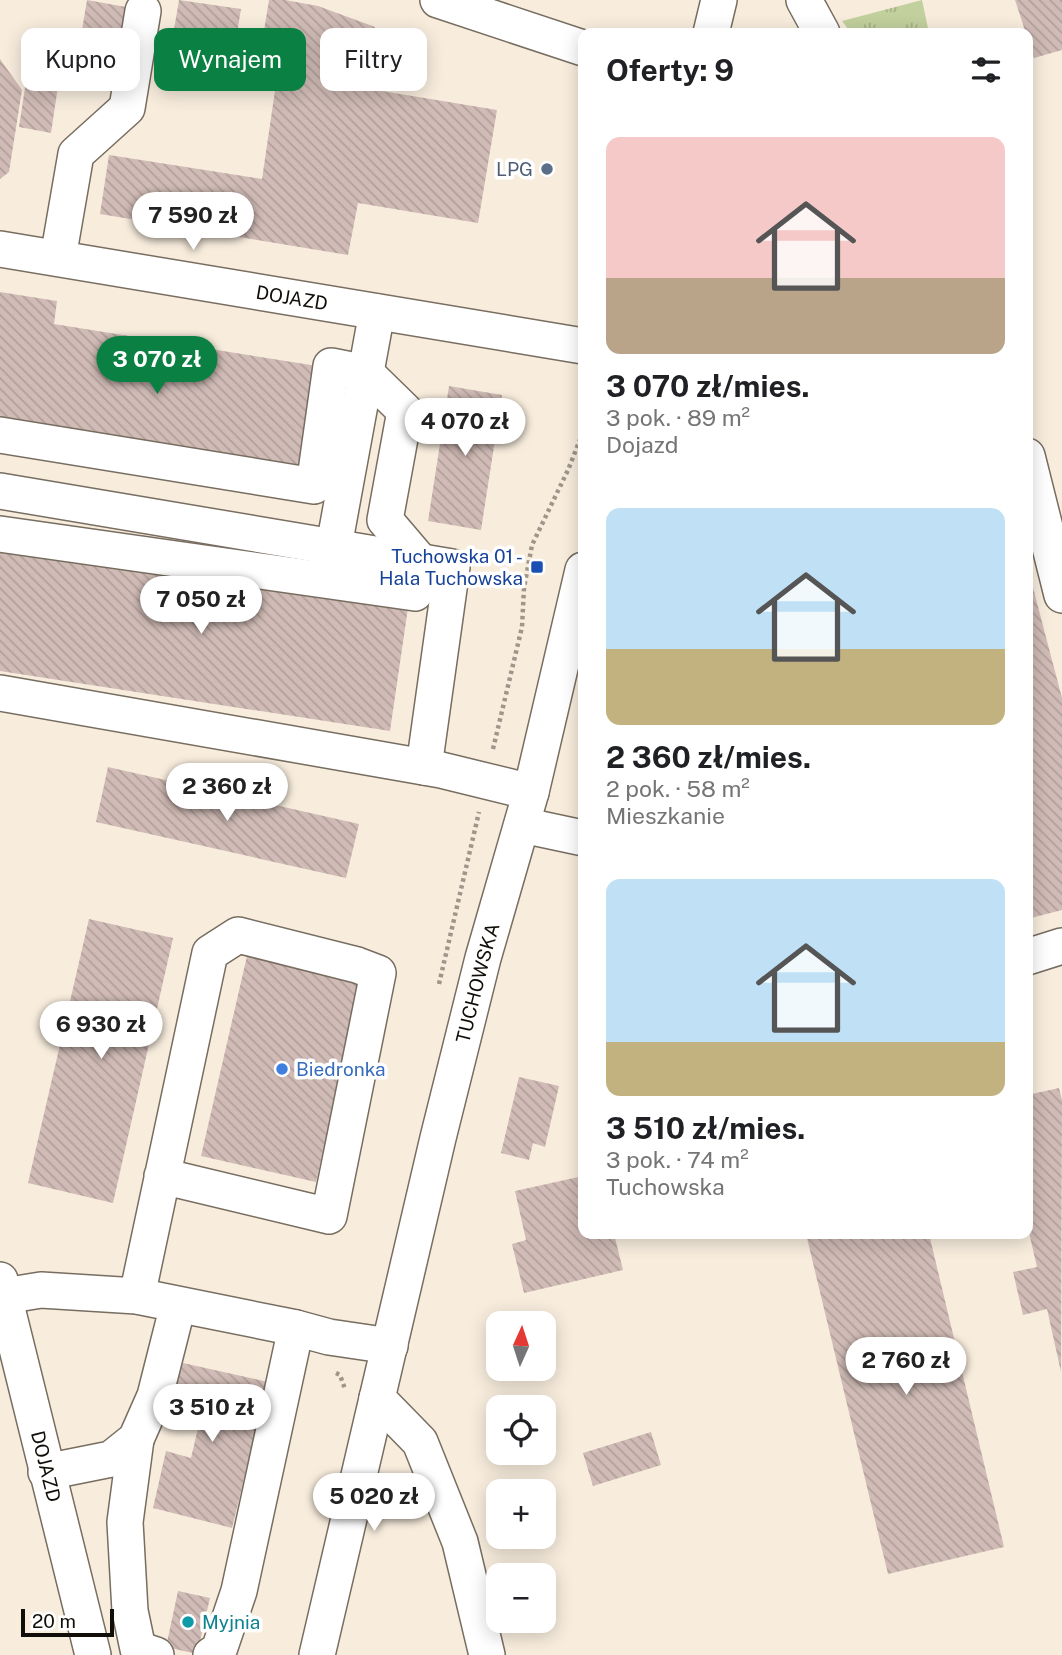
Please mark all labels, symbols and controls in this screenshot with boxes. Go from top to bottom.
chip: Kupno [21,28,140,91]
chip: Wynajem [154,28,306,91]
chip: Filtry [320,28,427,91]
icon: filters [967,51,1005,89]
text: Oferty: 9 [606,52,734,88]
place label: LPG [496,158,533,180]
marker: LPG [539,161,555,177]
icon: home [743,183,869,309]
pin: 7 590 zł [121,192,265,252]
text: 7 590 zł [148,201,238,228]
street label: DOJAZD [254,281,330,314]
pin: 3 070 zł [85,336,229,396]
text: 3 070 zł [112,345,202,372]
text: 3 070 zł/mies. [606,368,810,404]
pin: 4 070 zł [393,398,537,458]
text: 3 pok. · 89 m² [606,404,750,431]
text: 4 070 zł [421,407,509,434]
text: Dojazd [606,431,678,458]
place label: Tuchowska 01 - Hala Tuchowska [379,545,523,589]
icon: home [743,554,869,680]
marker: Tuchowska 01 - Hala Tuchowska [529,559,545,575]
pin: 7 050 zł [129,576,273,636]
text: 7 050 zł [156,585,246,612]
text: 2 360 zł/mies. [606,739,811,775]
pin: 2 360 zł [155,764,299,823]
text: 2 360 zł [182,772,272,799]
text: 2 pok. · 58 m² [606,775,750,802]
text: Mieszkanie [606,802,725,829]
street label: TUCHOWSKA [451,920,504,1045]
icon: home [743,925,869,1051]
pin: 6 930 zł [29,1002,173,1061]
text: 6 930 zł [56,1010,146,1037]
place label: Biedronka [296,1058,386,1080]
marker: Biedronka [274,1061,290,1077]
text: 3 510 zł/mies. [606,1110,805,1146]
text: 3 pok. · 74 m² [606,1146,749,1173]
text: Tuchowska [606,1173,725,1200]
north arrow [486,1311,556,1381]
map controls [486,1311,556,1633]
pin: 2 760 zł [834,1338,978,1397]
text: 2 760 zł [861,1346,951,1373]
pin: 3 510 zł [140,1384,284,1444]
text: 3 510 zł [169,1393,255,1420]
button: locate [486,1395,556,1465]
street label: DOJAZD [27,1429,66,1504]
pin: 5 020 zł [302,1474,446,1533]
button: + [486,1479,556,1549]
text: 5 020 zł [329,1482,419,1509]
button: − [486,1563,556,1633]
scale bar [21,1606,114,1638]
text: 20 m [32,1610,76,1632]
place label: Myjnia [202,1611,260,1633]
marker: Myjnia [180,1614,196,1630]

